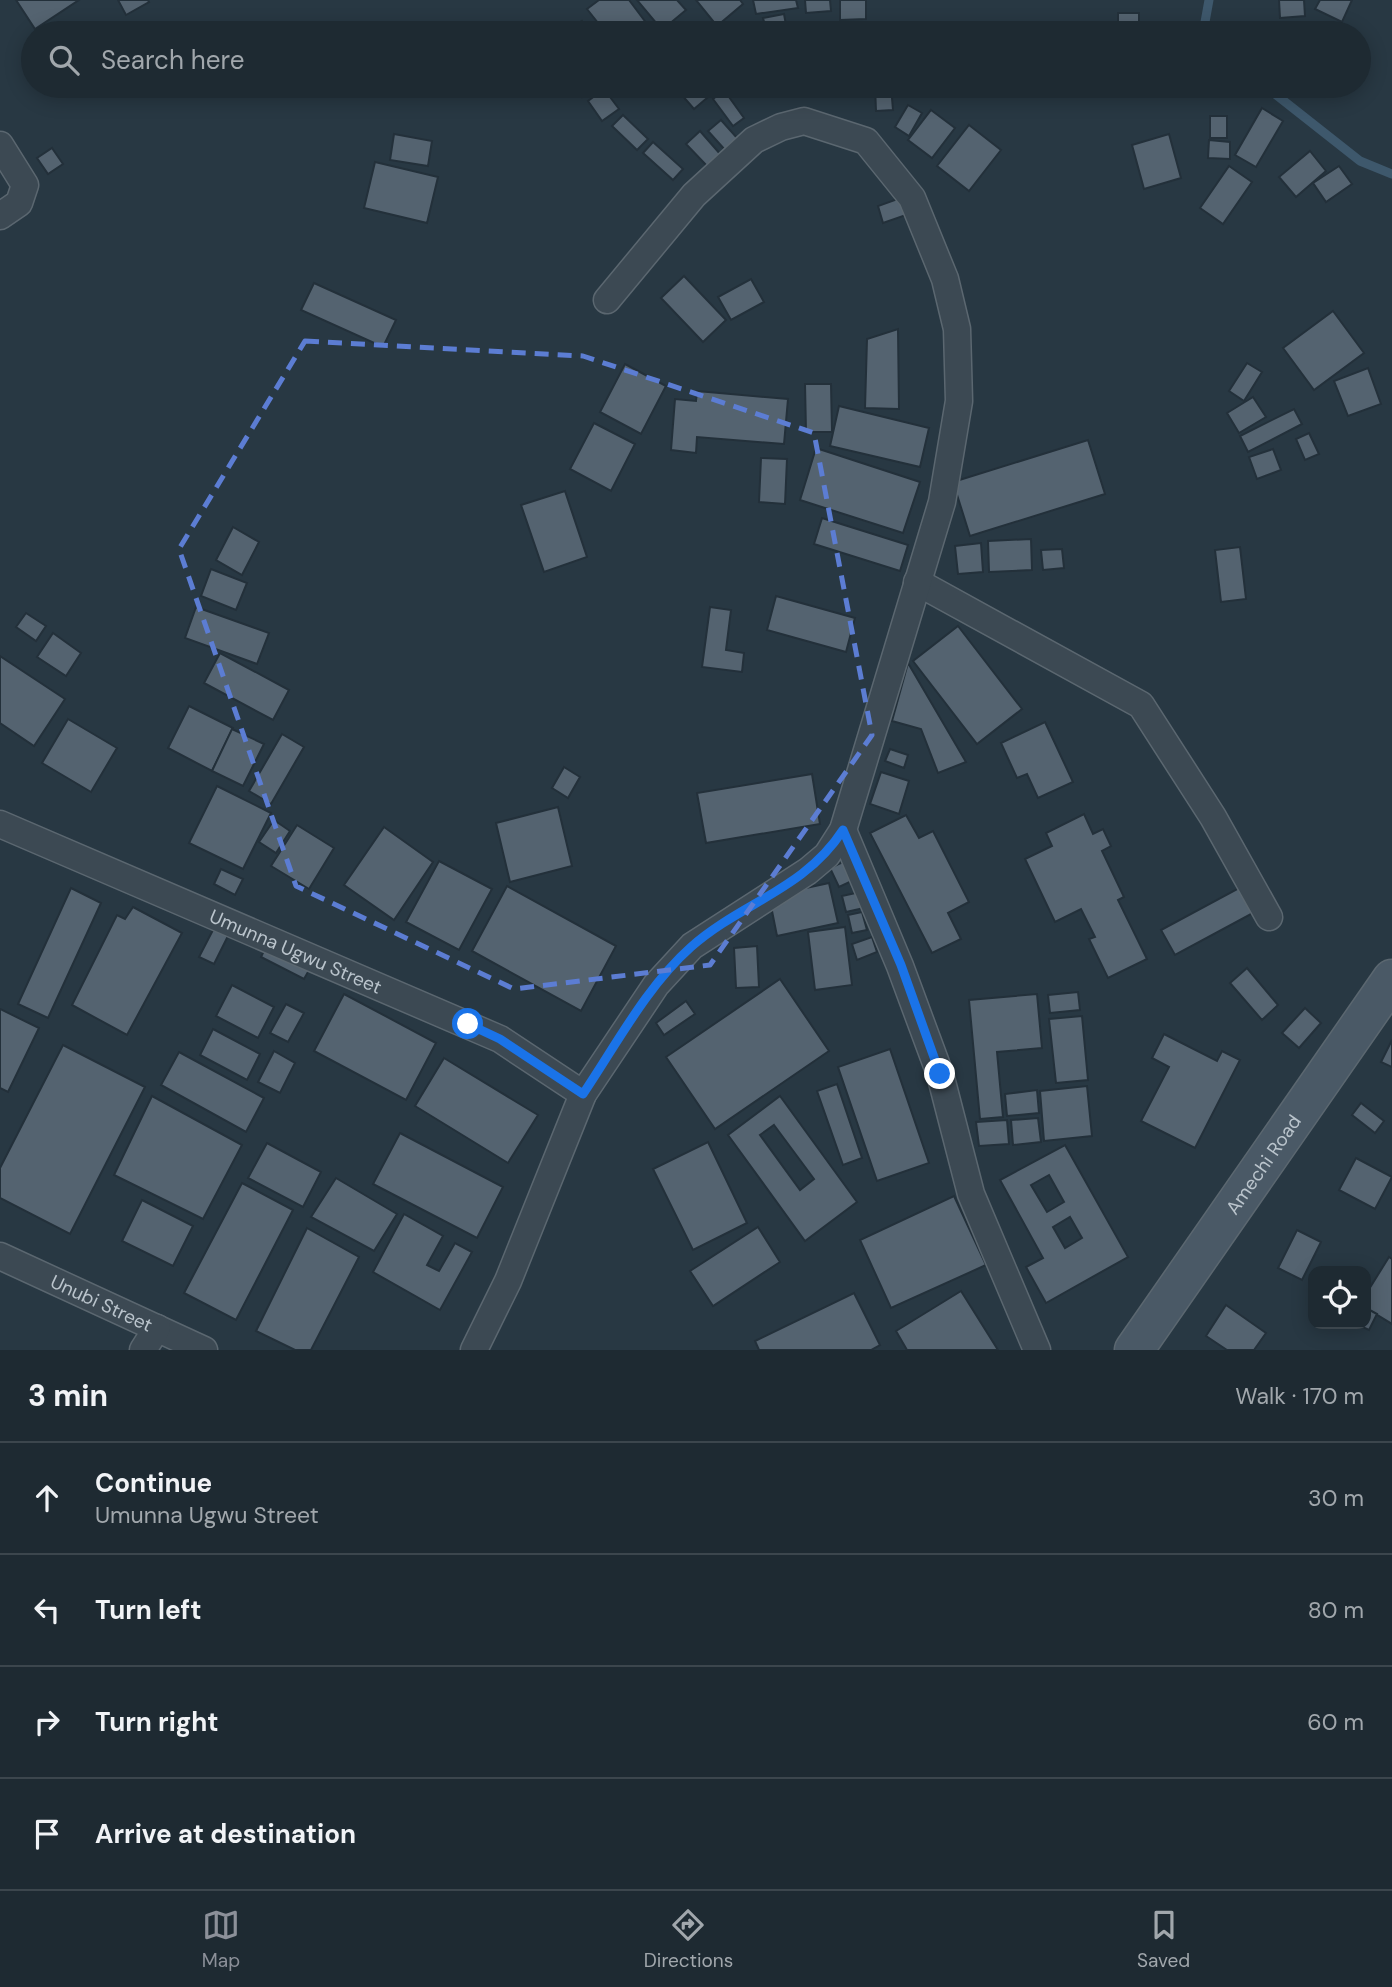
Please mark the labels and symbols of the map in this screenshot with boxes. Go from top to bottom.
street label: Umunna Ugwu Street [206,903,386,999]
route start [452,1008,483,1039]
route end [924,1058,955,1089]
street label: Amechi Road [1220,1110,1306,1219]
street label: Unubi Street [47,1269,157,1337]

